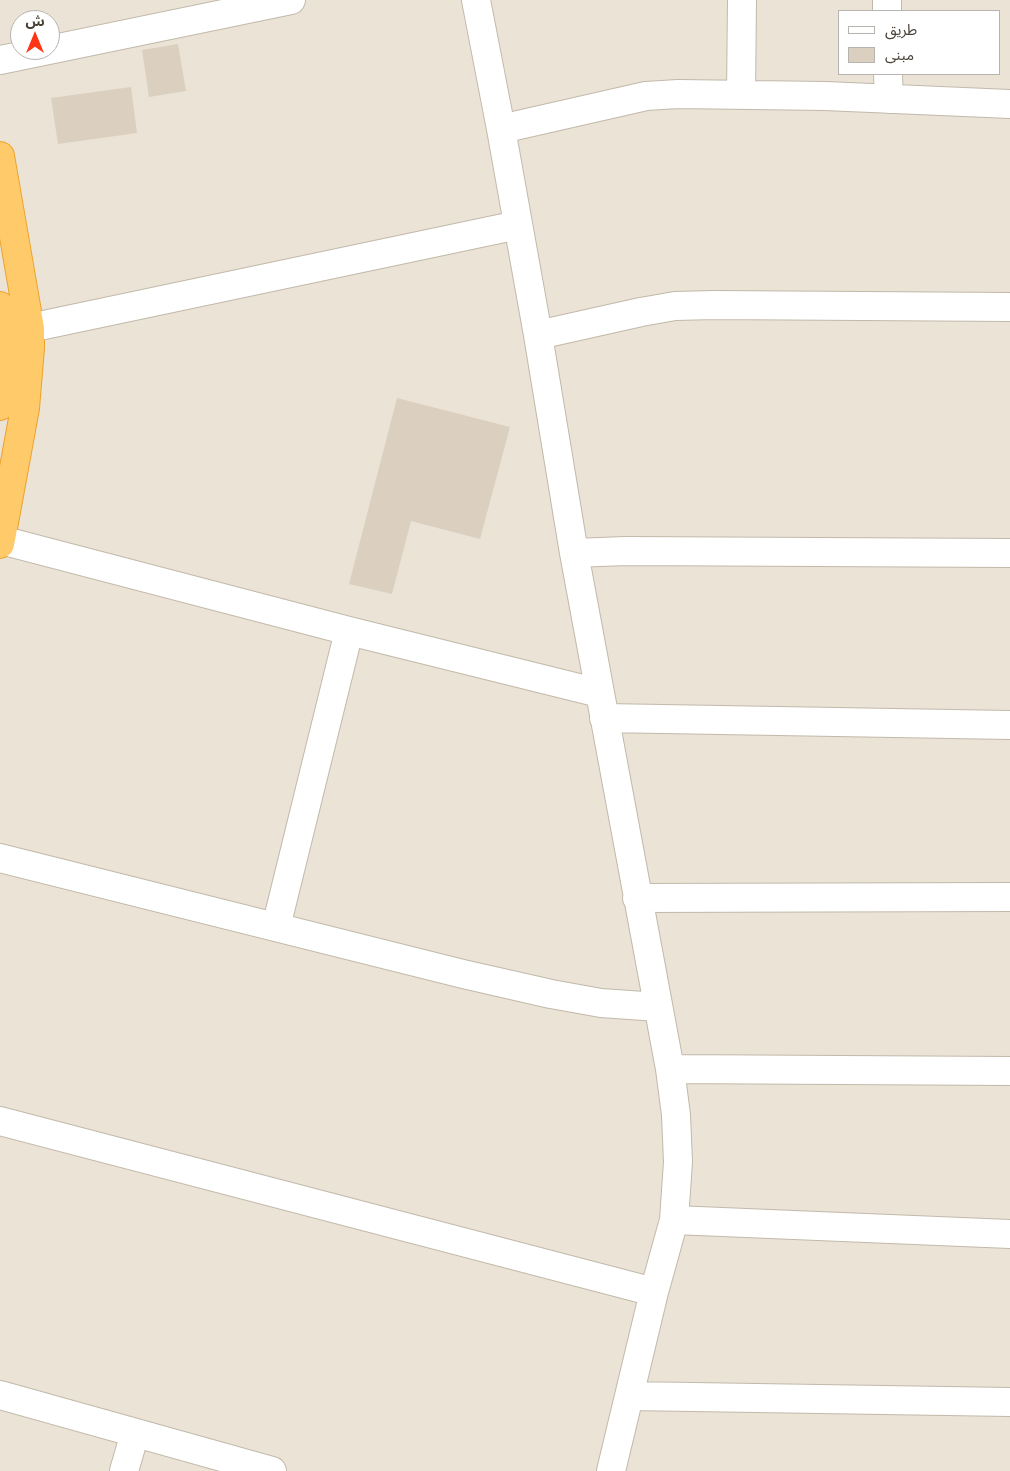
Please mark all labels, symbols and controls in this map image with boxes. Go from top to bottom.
north arrow [10,10,60,60]
legend [838,10,1000,75]
text: ش [25,12,45,29]
text: طريق [885,20,917,38]
text: مبنى [885,45,914,63]

